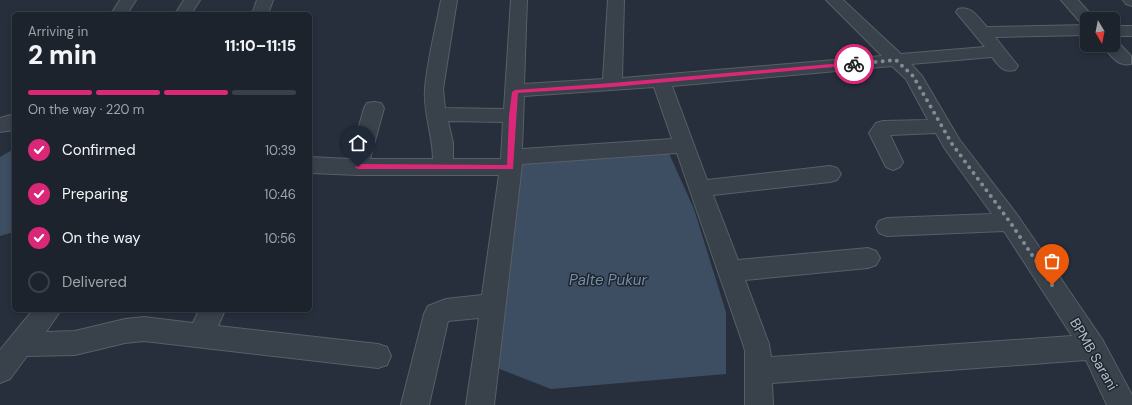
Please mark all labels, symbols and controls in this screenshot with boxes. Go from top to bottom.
north arrow [1080,12,1120,52]
map controls [1080,12,1120,52]
text: Arriving in [28,23,88,40]
text: 11:10–11:15 [225,36,296,56]
text: 2 min [28,38,97,72]
courier [834,44,874,84]
icon: bike [843,53,865,75]
text: On the way · 220 m [28,101,144,118]
pin [341,126,375,167]
icon: home [347,132,369,154]
icon: check [28,139,50,161]
text: Confirmed [62,140,136,160]
text: 10:39 [265,142,296,159]
icon: check [28,183,50,205]
text: Preparing [62,184,128,204]
text: 10:46 [264,186,296,203]
icon: check [28,227,50,249]
text: On the way [62,228,141,248]
text: 10:56 [264,230,296,247]
pin [1035,244,1069,285]
icon: bag [1041,250,1063,272]
water label: Palte Pukur [569,270,647,290]
text: Delivered [62,272,127,292]
street label: BPMB Sarani [1066,315,1122,393]

